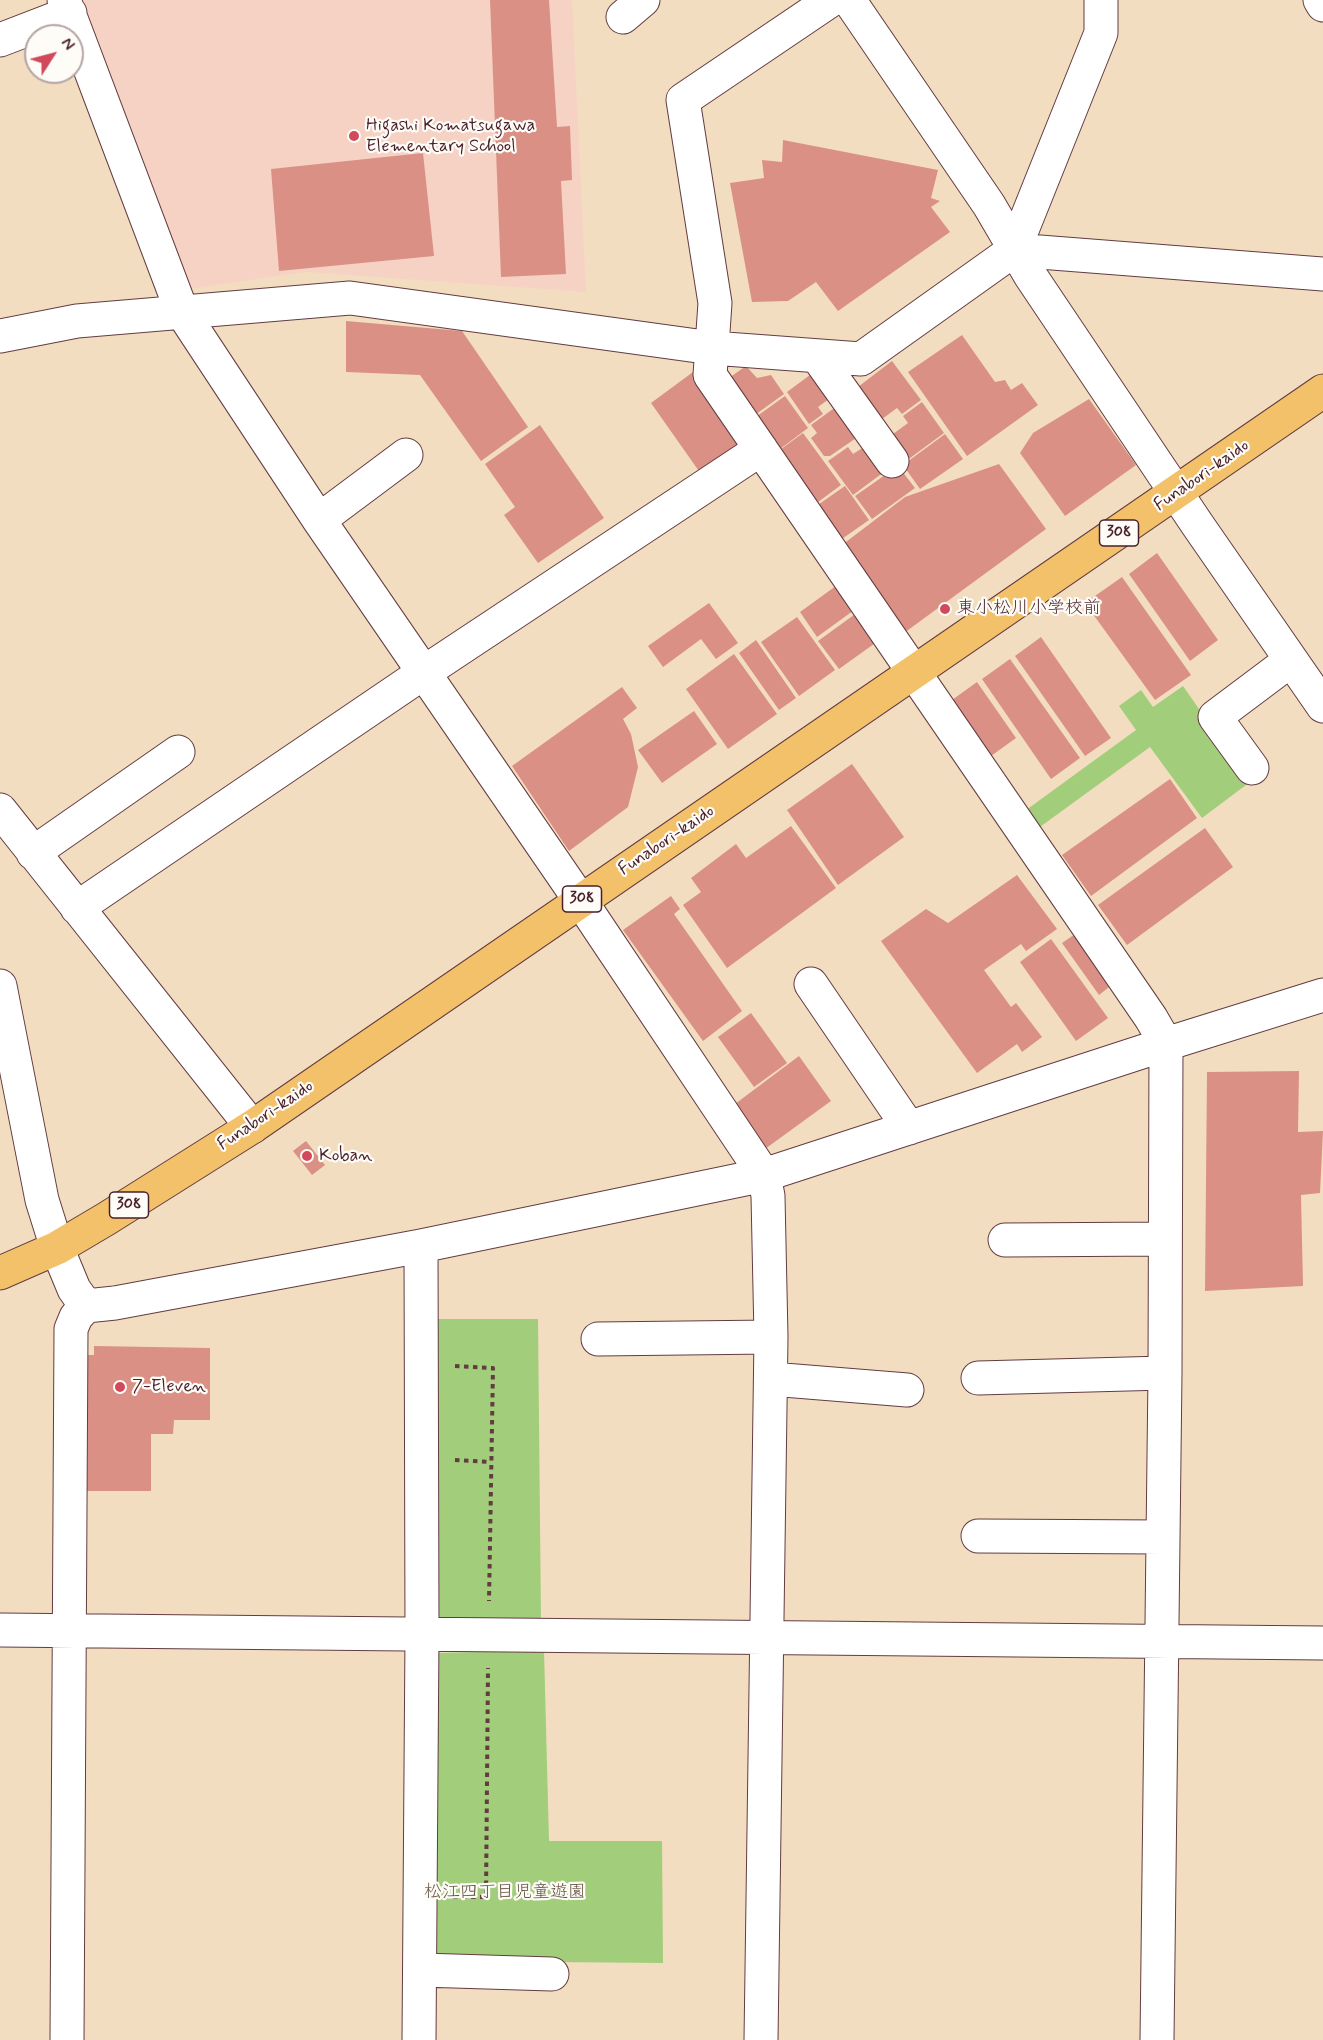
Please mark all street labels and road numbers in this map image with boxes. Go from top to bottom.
street label: Funabori-kaido [1150,435,1254,517]
road number: 308 [1100,520,1138,546]
street label: Funabori-kaido [615,801,719,881]
road number: 308 [562,886,602,912]
street label: Funabori-kaido [214,1076,318,1156]
road number: 308 [110,1192,148,1218]

